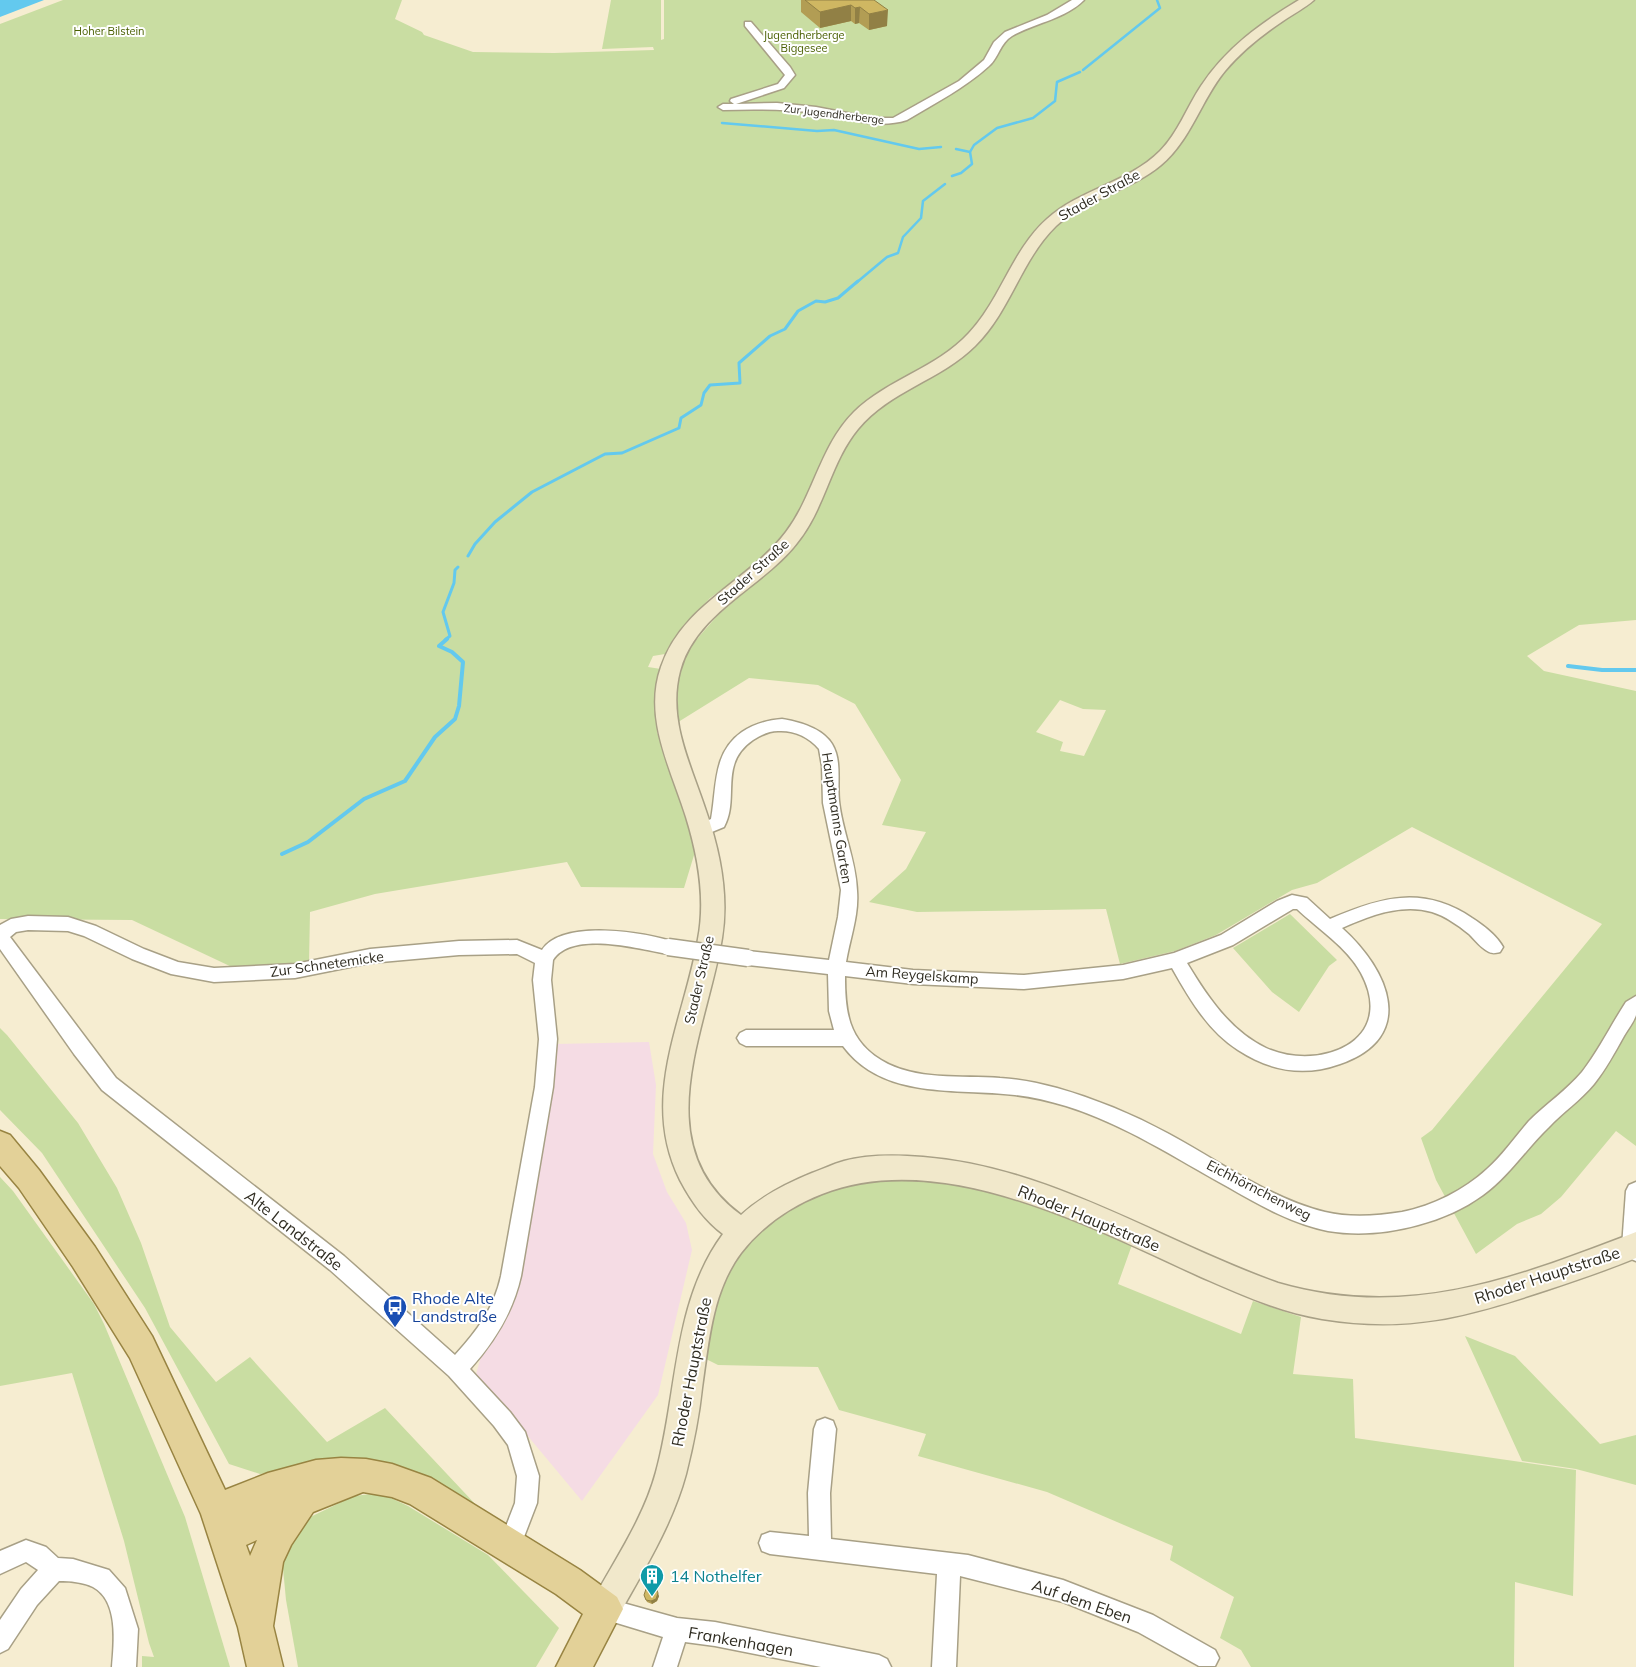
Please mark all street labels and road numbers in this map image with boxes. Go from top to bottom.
street label: Zur Jugendherberge [783,101,885,127]
street label: Stader Straße [1055,165,1143,225]
street label: Stader Straße [713,535,793,609]
street label: Hauptmanns Garten [818,751,856,885]
street label: Stader Straße [680,934,718,1026]
street label: Zur Schnetemicke [269,947,385,981]
street label: Am Reygelskamp [865,962,979,988]
street label: Eichhörnchenweg [1204,1156,1314,1224]
street label: Rhoder Hauptstraße [1015,1180,1163,1256]
street label: Alte Landstraße [241,1186,347,1274]
street label: Rhoder Hauptstraße [1472,1242,1622,1308]
street label: Rhoder Hauptstraße [667,1296,715,1448]
street label: Auf dem Eben [1029,1575,1135,1627]
street label: Frankenhagen [687,1622,795,1660]

